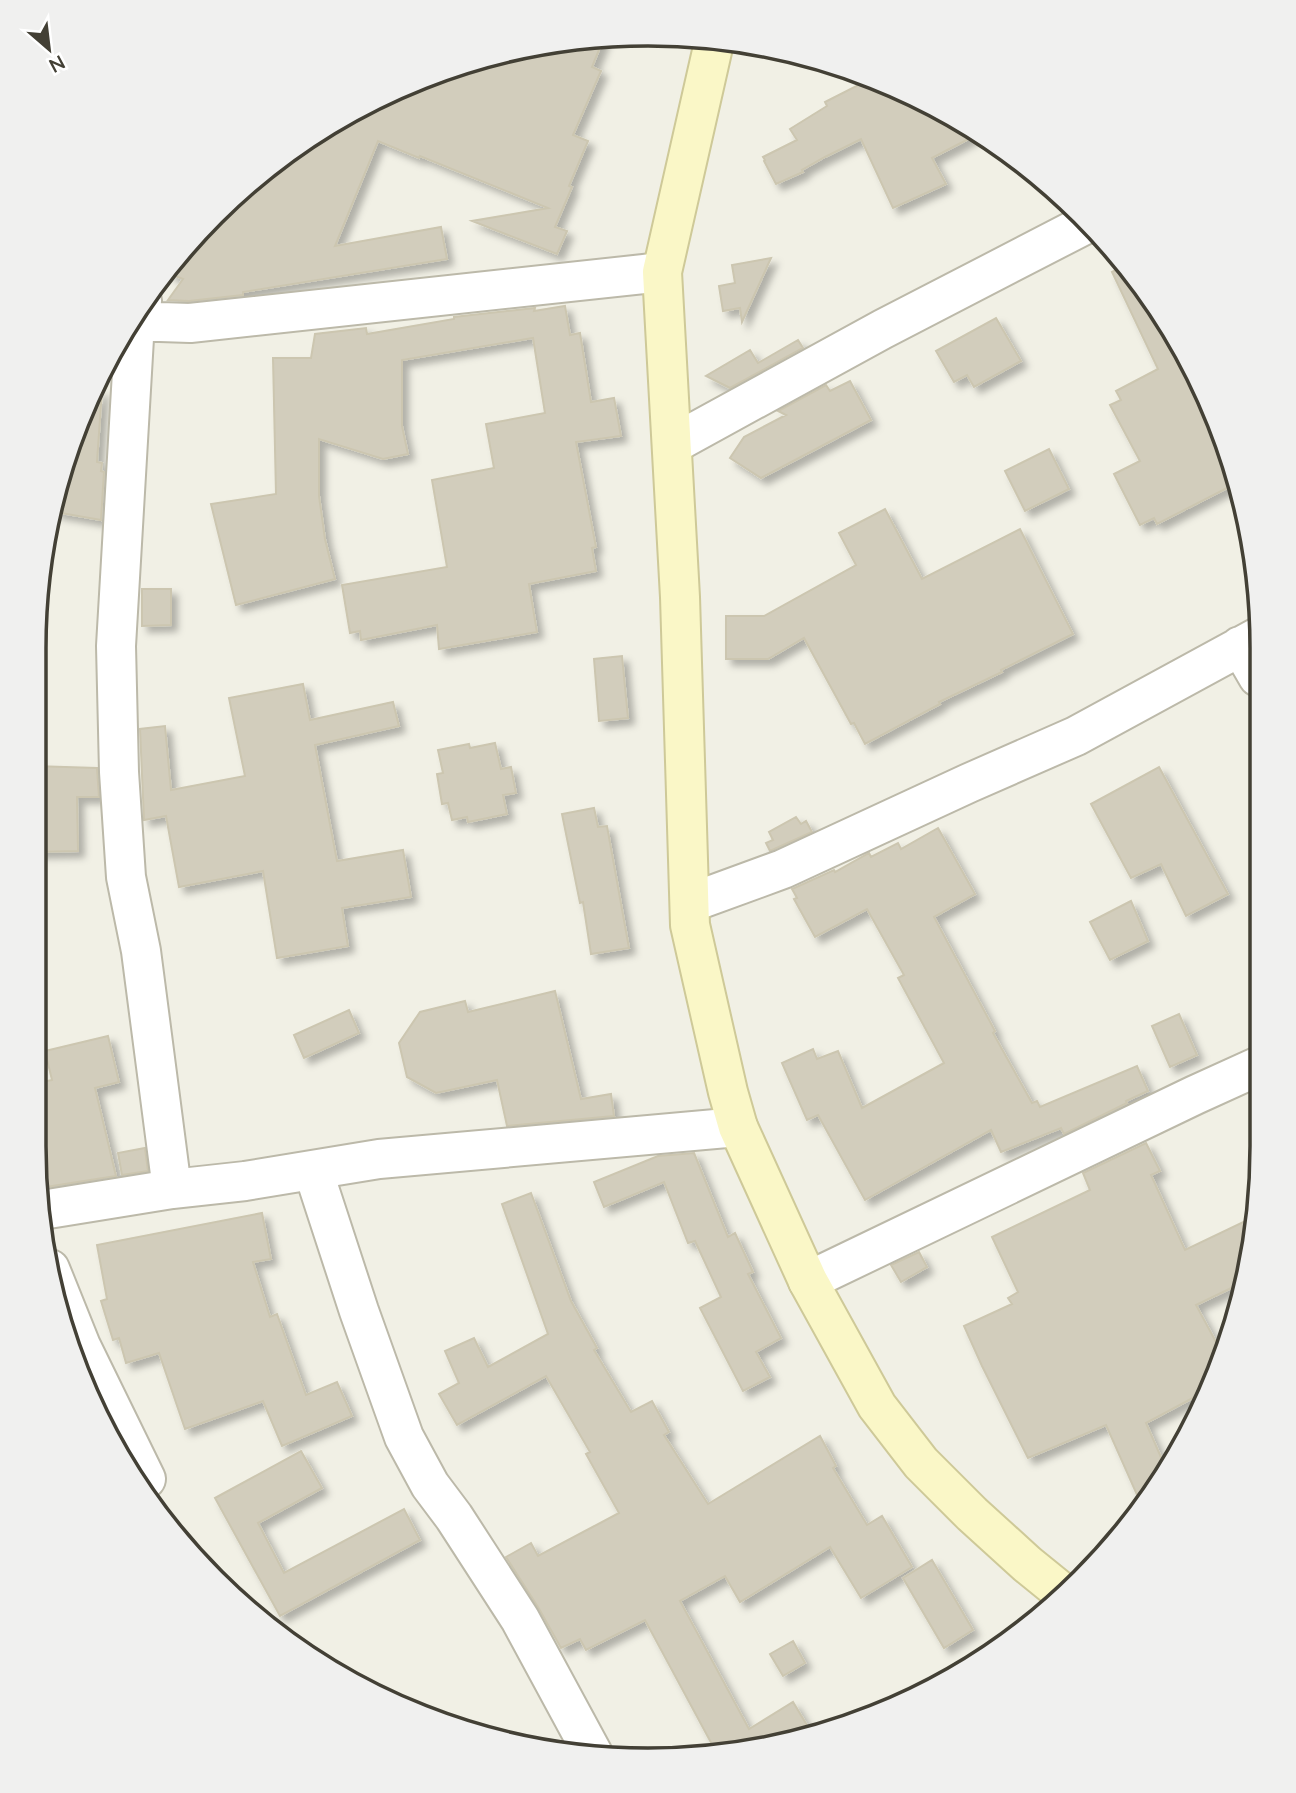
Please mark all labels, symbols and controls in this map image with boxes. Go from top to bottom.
north arrow [14,14,84,84]
text: N [45,51,69,78]

